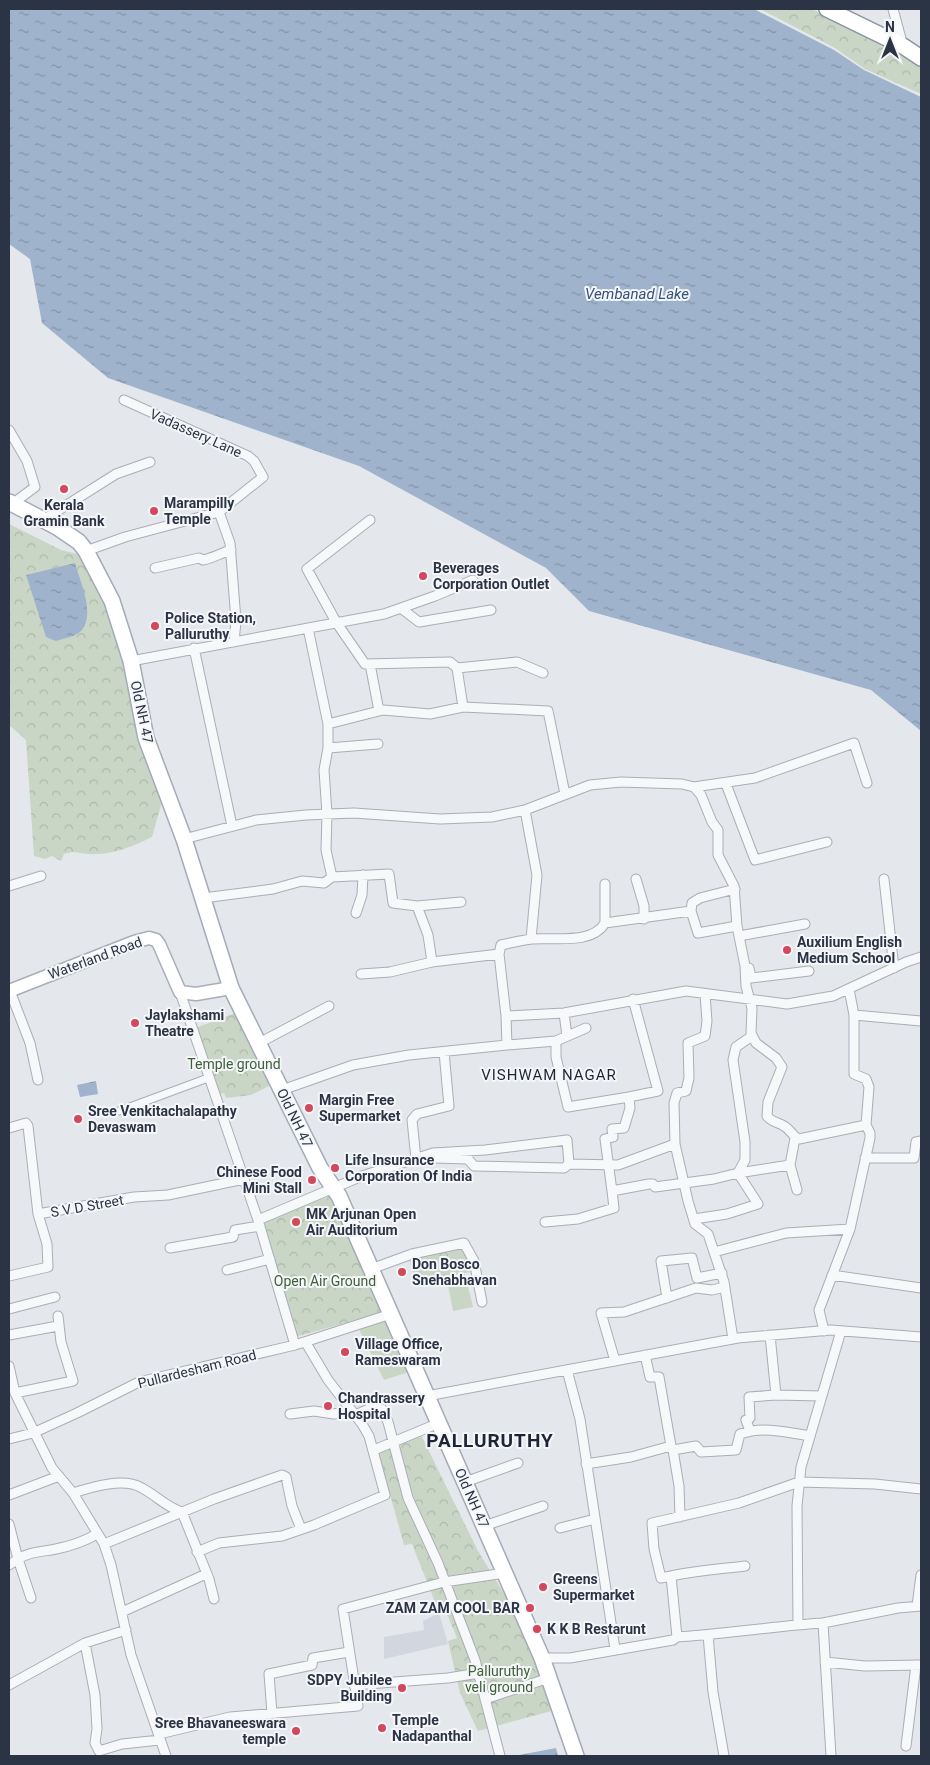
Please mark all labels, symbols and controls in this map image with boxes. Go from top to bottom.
north arrow [865,15,915,65]
text: N [885,19,895,35]
water label: Vembanad Lake [585,285,689,303]
street label: Vadassery Lane [148,406,244,460]
marker: Kerala Gramin Bank [58,483,70,495]
place label: Marampilly Temple [164,495,235,527]
place label: Kerala Gramin Bank [24,497,105,529]
marker: Marampilly Temple [148,505,160,517]
place label: Beverages Corporation Outlet [433,560,550,592]
marker: Beverages Corporation Outlet [417,570,429,582]
place label: Police Station, Palluruthy [165,610,256,642]
marker: Police Station, Palluruthy [149,620,161,632]
street label: Old NH 47 [128,679,156,745]
street label: Waterland Road [46,934,144,982]
place label: Auxilium English Medium School [797,934,902,966]
marker: Auxilium English Medium School [781,944,793,956]
place label: Jaylakshami Theatre [145,1007,224,1039]
marker: Jaylakshami Theatre [129,1017,141,1029]
park label: Temple ground [187,1056,281,1072]
district label: VISHWAM NAGAR [481,1066,617,1084]
street label: Old NH 47 [274,1086,316,1150]
place label: Margin Free Supermarket [319,1092,401,1124]
marker: Margin Free Supermarket [303,1102,315,1114]
place label: Sree Venkitachalapathy Devaswam [88,1103,238,1135]
marker: Sree Venkitachalapathy Devaswam [72,1113,84,1125]
place label: Life Insurance Corporation Of India [345,1152,473,1184]
marker: Life Insurance Corporation Of India [329,1162,341,1174]
place label: Chinese Food Mini Stall [216,1164,302,1196]
marker: Chinese Food Mini Stall [306,1174,318,1186]
street label: S V D Street [49,1192,125,1220]
place label: MK Arjunan Open Air Auditorium [306,1206,416,1238]
marker: MK Arjunan Open Air Auditorium [290,1216,302,1228]
place label: Don Bosco Snehabhavan [412,1256,497,1288]
marker: Don Bosco Snehabhavan [396,1266,408,1278]
park label: Open Air Ground [274,1273,376,1289]
place label: Village Office, Rameswaram [355,1336,443,1368]
marker: Village Office, Rameswaram [339,1346,351,1358]
street label: Pullardesham Road [136,1347,258,1391]
place label: Chandrassery Hospital [338,1390,426,1422]
marker: Chandrassery Hospital [322,1400,334,1412]
district label: PALLURUTHY [426,1429,554,1452]
street label: Old NH 47 [452,1466,492,1530]
place label: Greens Supermarket [553,1571,635,1603]
marker: Greens Supermarket [537,1581,549,1593]
place label: ZAM ZAM COOL BAR [386,1600,520,1616]
marker: ZAM ZAM COOL BAR [524,1602,536,1614]
place label: K K B Restarunt [547,1621,646,1637]
marker: K K B Restarunt [531,1623,543,1635]
park label: Palluruthy veli ground [465,1663,533,1695]
place label: SDPY Jubilee Building [307,1672,392,1704]
marker: SDPY Jubilee Building [396,1682,408,1694]
place label: Temple Nadapanthal [392,1712,472,1744]
place label: Sree Bhavaneeswara temple [155,1715,287,1747]
marker: Temple Nadapanthal [376,1722,388,1734]
marker: Sree Bhavaneeswara temple [290,1725,302,1737]

